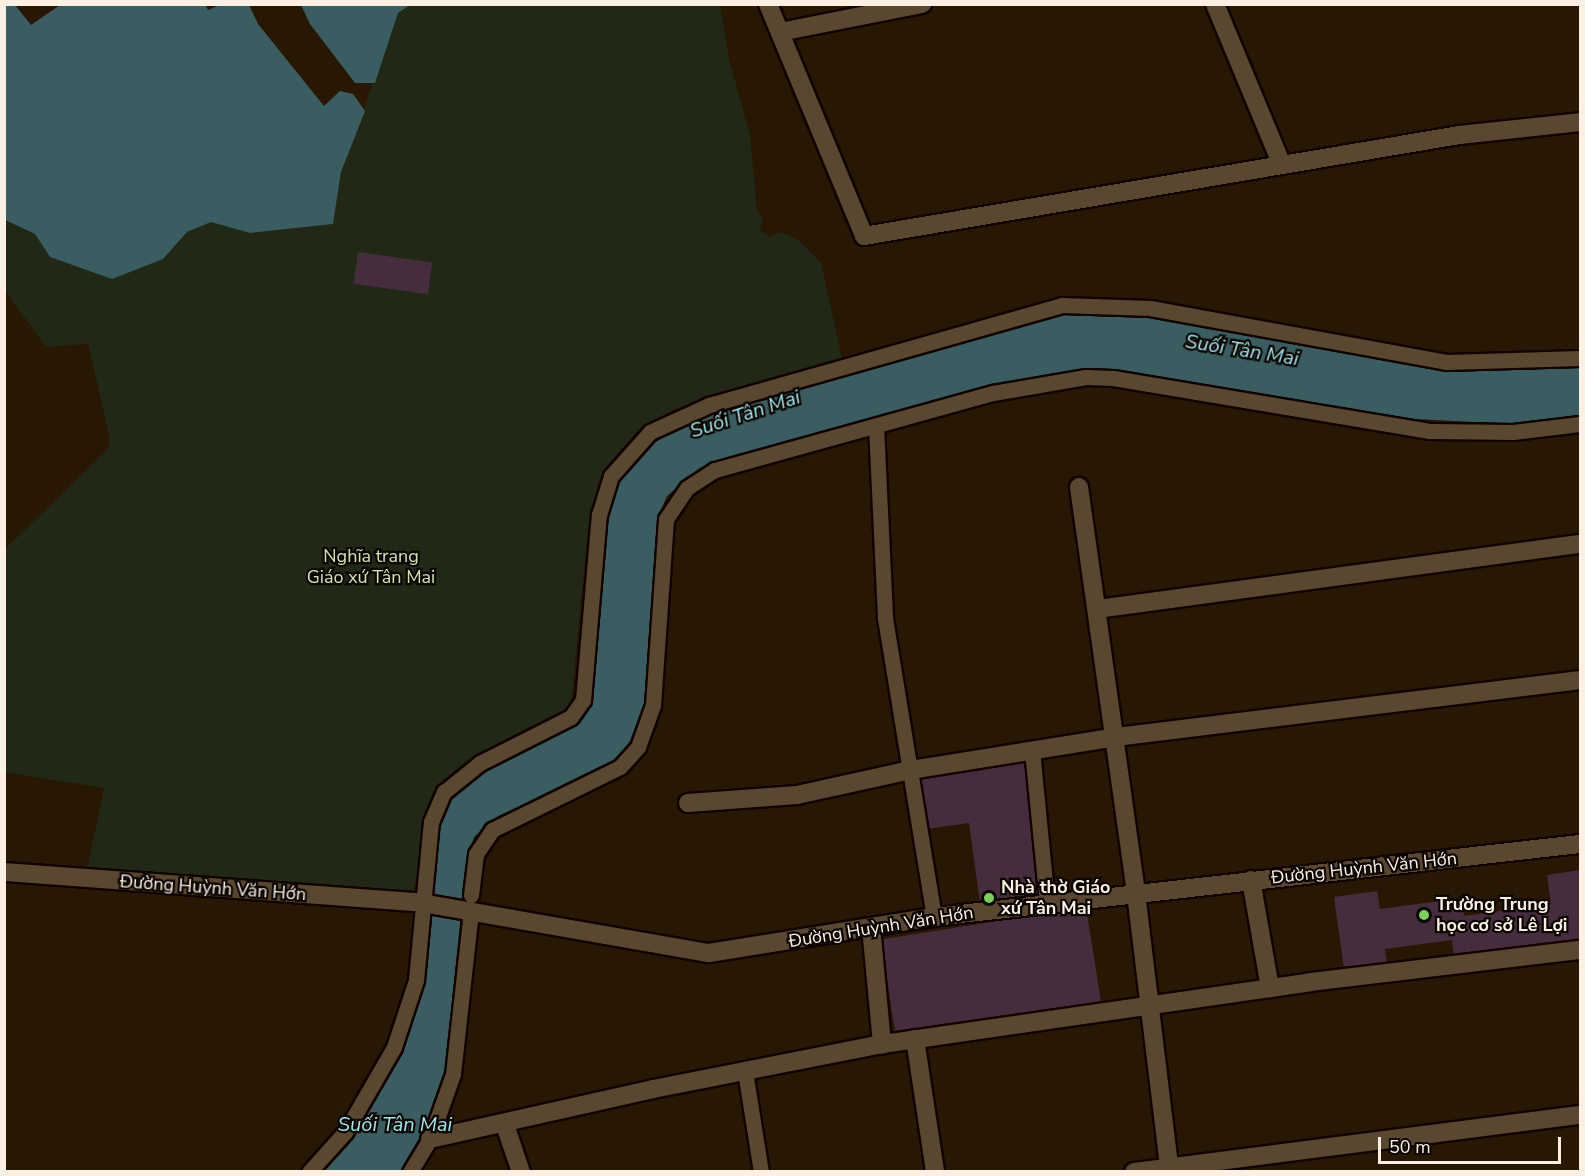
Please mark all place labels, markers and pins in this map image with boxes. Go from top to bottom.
place label: Nhà thờ Giáo xứ Tân Mai [1001,877,1110,920]
marker: Nhà thờ Giáo xứ Tân Mai [982,891,996,905]
place label: Trường Trung học cơ sở Lê Lợi [1436,894,1567,936]
marker: Trường Trung học cơ sở Lê Lợi [1417,908,1431,922]

